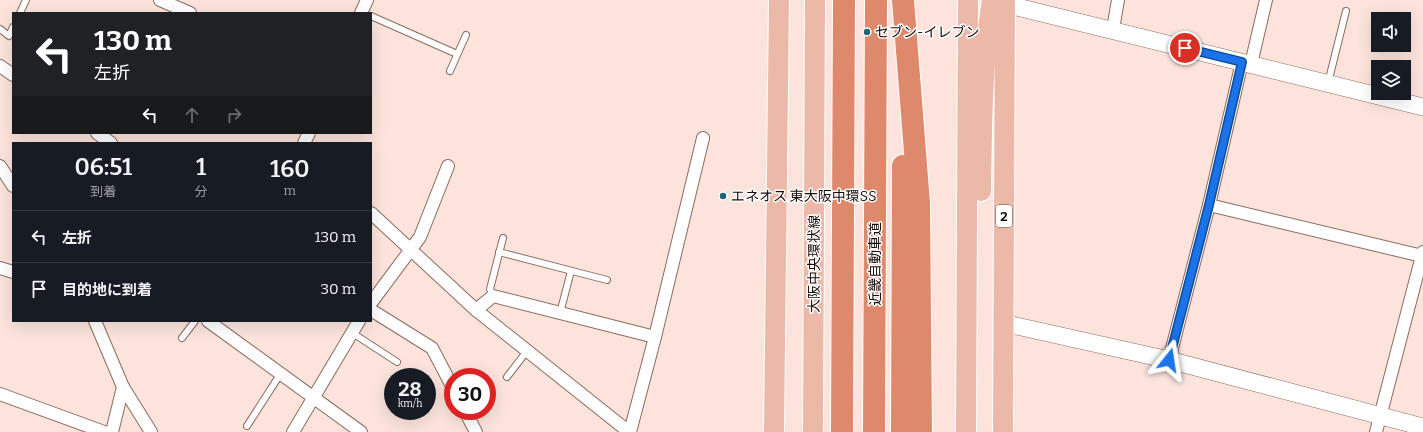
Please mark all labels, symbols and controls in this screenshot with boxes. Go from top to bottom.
map controls [1371,12,1411,100]
button: sound [1371,12,1411,52]
text: 130 m [94,24,172,57]
place label: セブン-イレブン [875,24,979,41]
marker: セブン-イレブン [862,27,872,37]
icon: left [28,28,80,80]
pin [1168,31,1202,65]
icon: arrive [1174,37,1196,59]
button: layers [1371,60,1411,100]
text: 左折 [94,62,130,84]
icon: left [139,104,161,126]
icon: ahead [181,104,203,126]
icon: right [223,104,245,126]
text: 06:51 [74,153,132,181]
text: 1 [196,153,206,181]
text: 160 [270,155,310,183]
text: m [284,183,296,198]
text: 到着 [90,184,116,199]
text: 分 [195,184,208,199]
place label: エネオス 東大阪中環SS [731,188,877,205]
marker: エネオス 東大阪中環SS [718,191,728,201]
road number: 2 [996,205,1012,227]
street label: 大阪中央環状線 [806,215,823,313]
street label: 近畿自動車道 [867,222,884,306]
icon: left [28,226,50,248]
text: 130 m [314,228,356,246]
text: 左折 [62,229,92,247]
icon: arrive [28,278,50,300]
text: 30 m [321,280,356,298]
text: 目的地に到着 [62,281,152,299]
position arrow [1148,339,1190,381]
speed limit sign: 30 [444,368,496,420]
text: 28 [398,377,422,401]
text: km/h [398,398,422,410]

